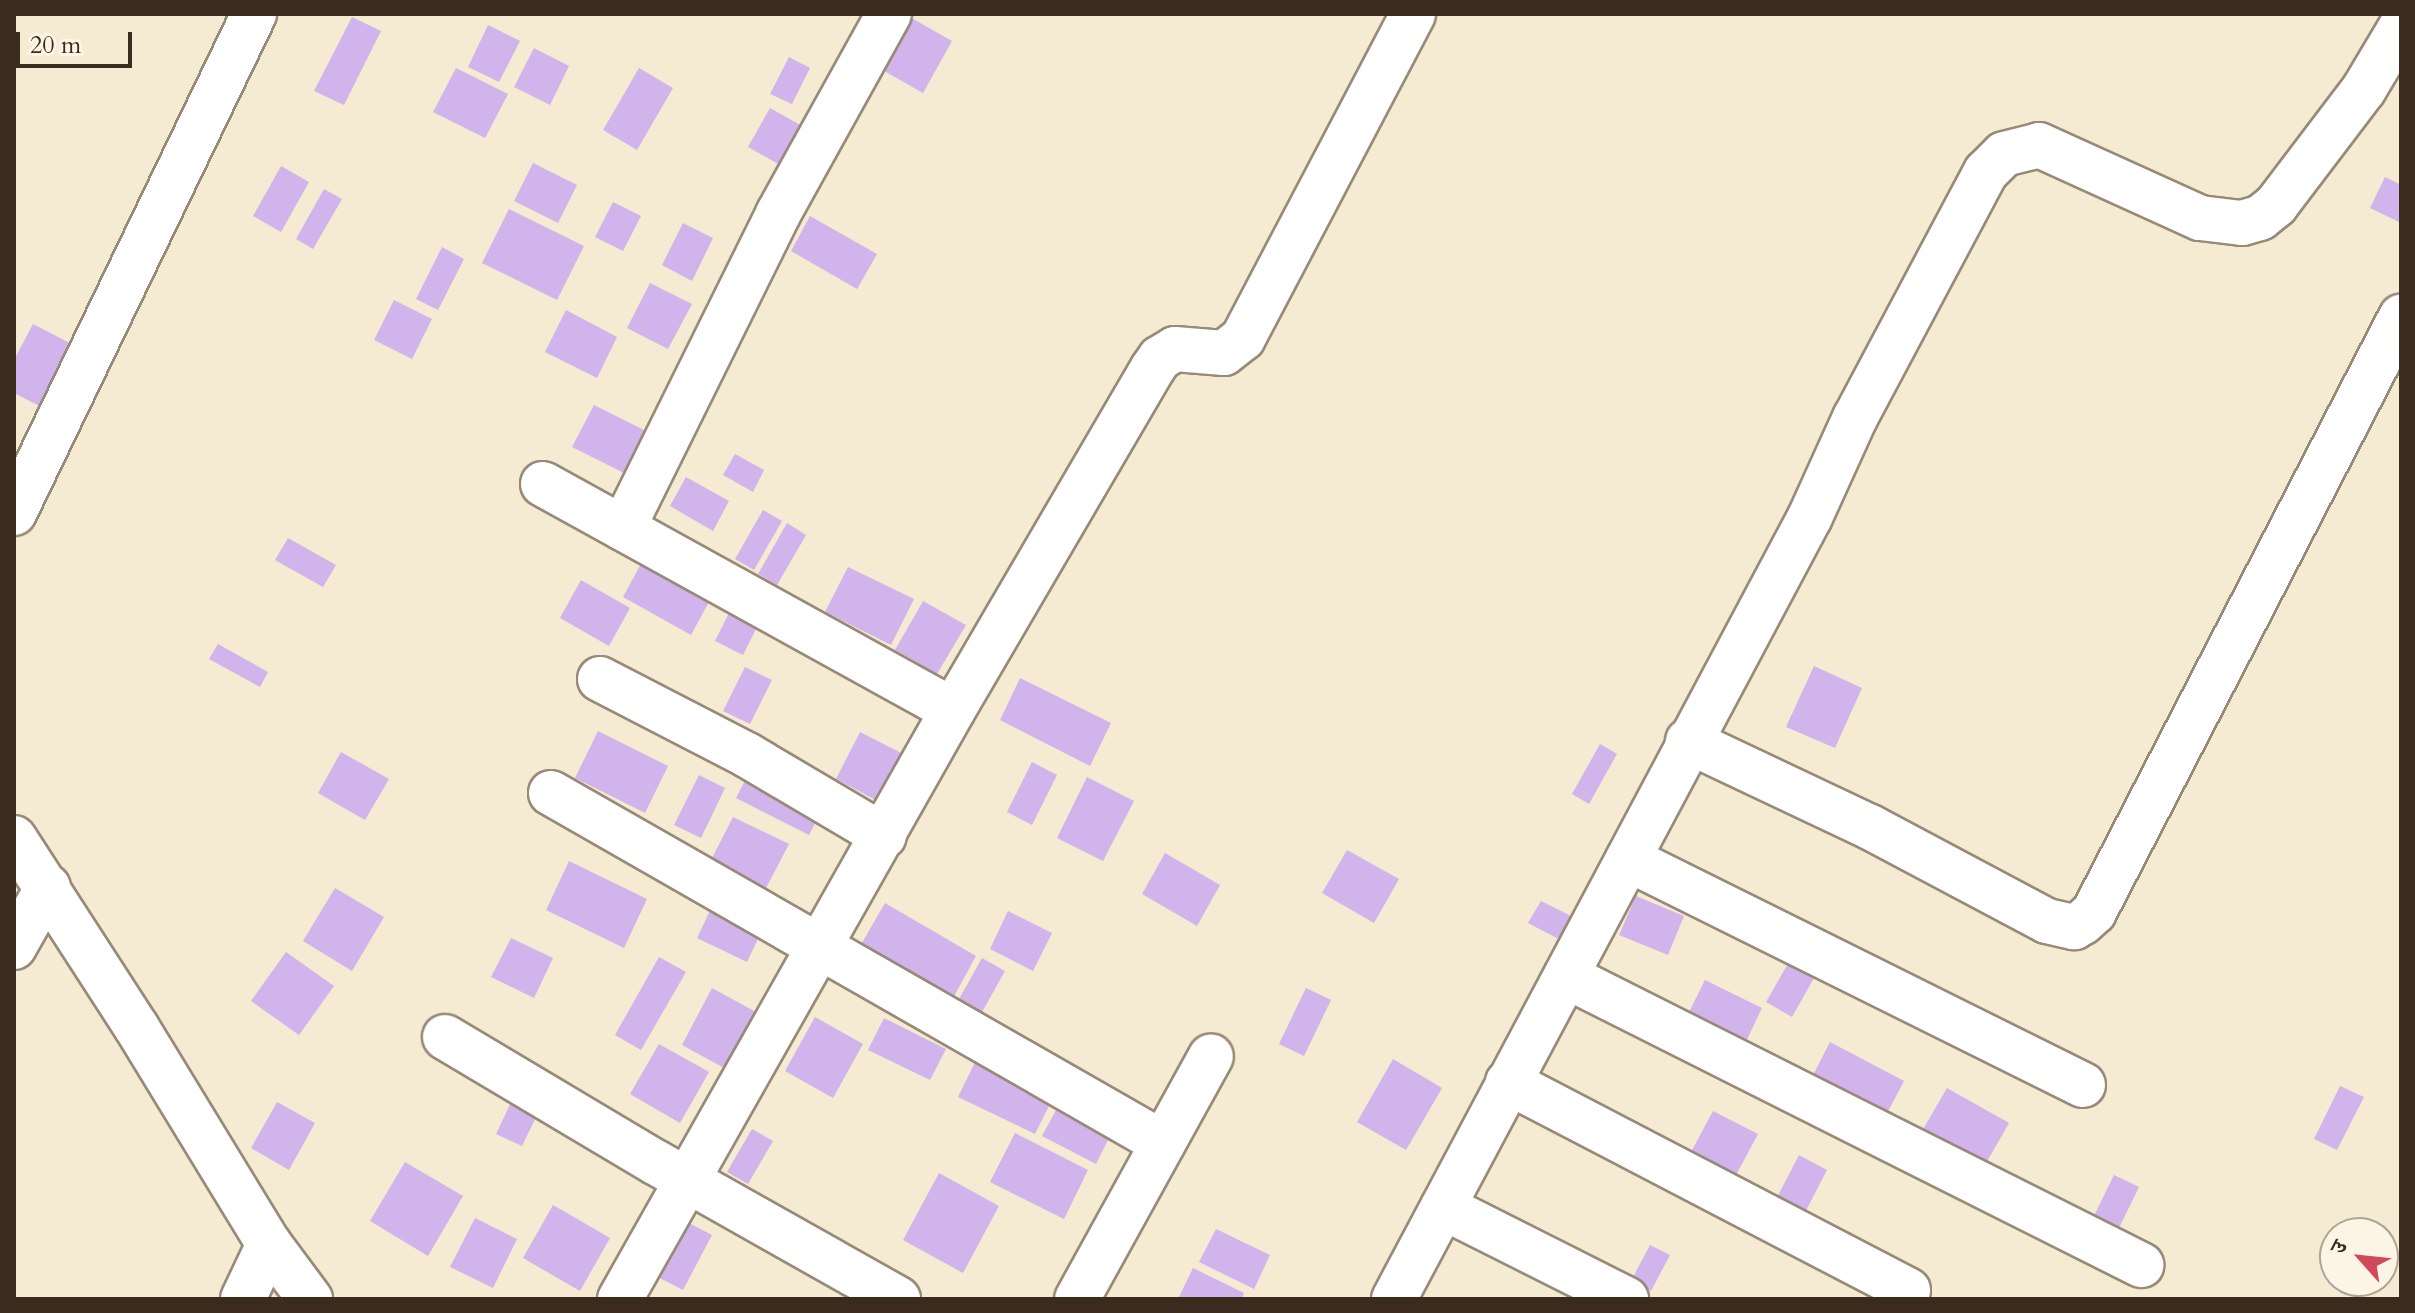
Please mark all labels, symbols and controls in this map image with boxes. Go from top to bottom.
scale bar [20,16,136,66]
text: 20 m [30,29,81,62]
north arrow [2319,1217,2399,1297]
text: उ [2323,1235,2355,1259]

